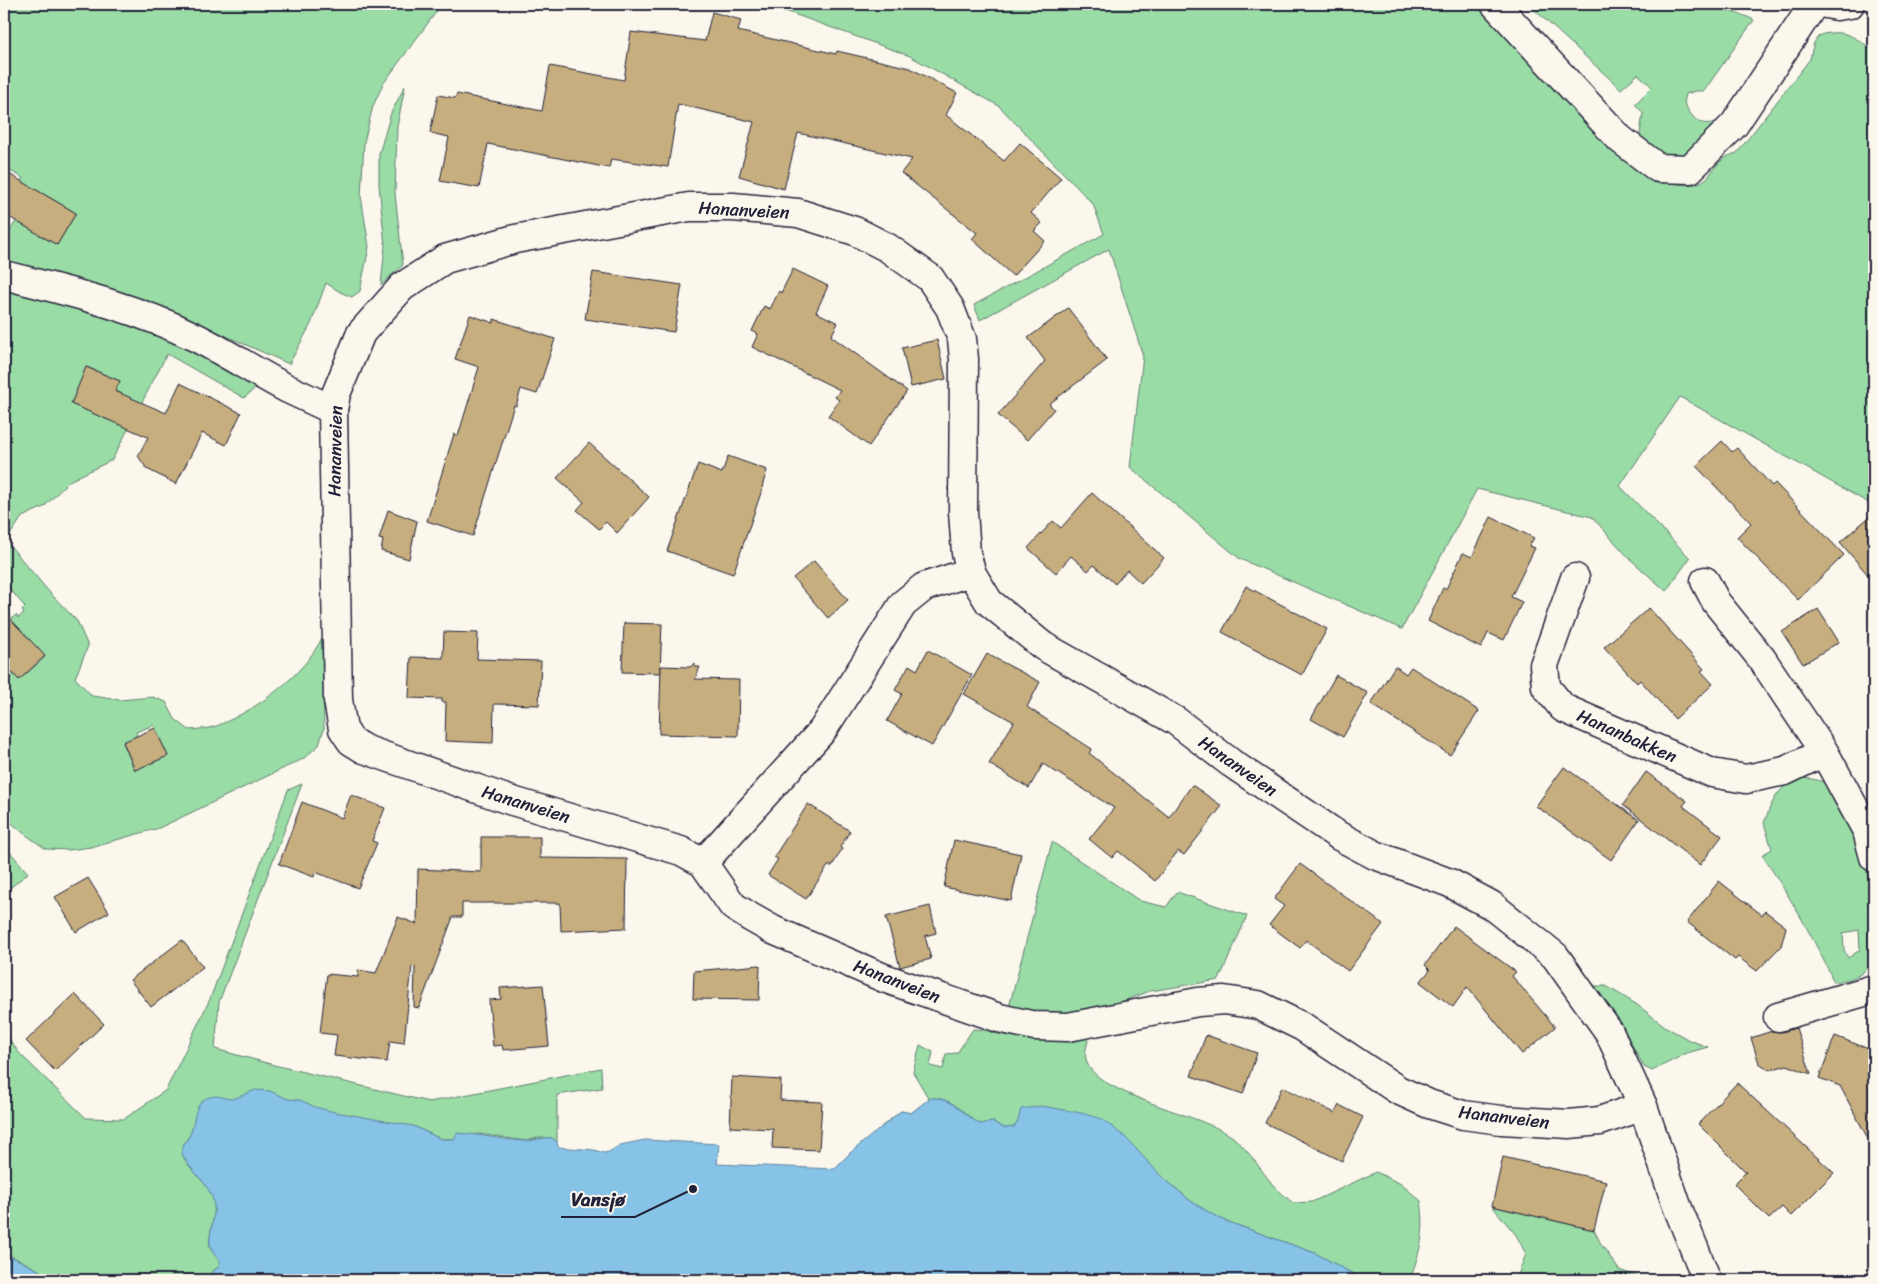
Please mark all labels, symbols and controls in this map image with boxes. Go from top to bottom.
street label: Hananveien [698,192,791,228]
street label: Hananveien [318,405,352,497]
street label: Hananbakken [1572,700,1683,772]
street label: Hananveien [1191,727,1285,805]
street label: Hananveien [478,775,575,833]
street label: Hananveien [849,950,946,1012]
street label: Hananveien [1457,1096,1551,1138]
callout: Vansjø [561,1183,635,1217]
text: Vansjø [571,1183,626,1216]

